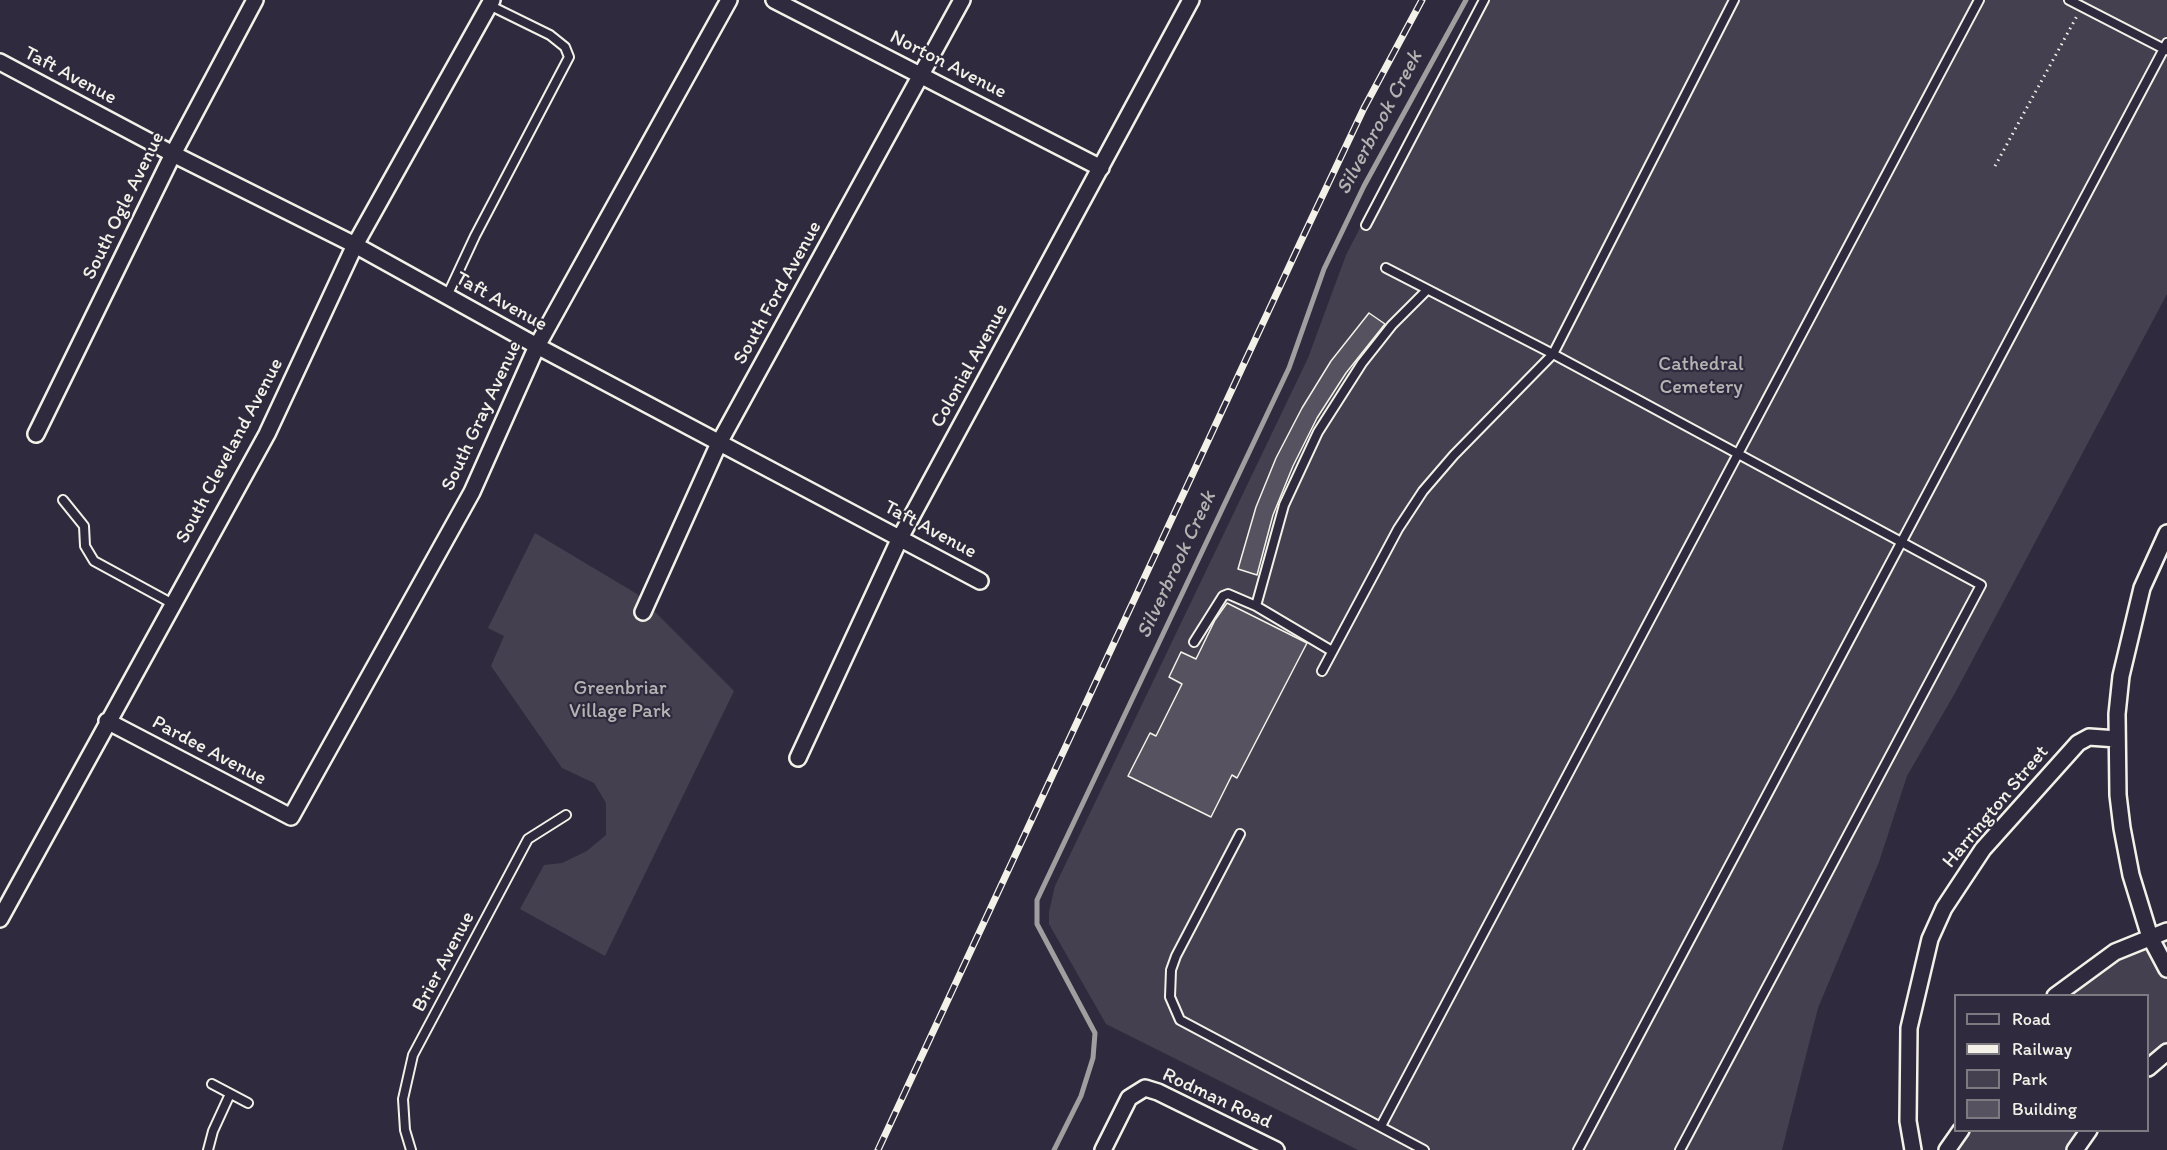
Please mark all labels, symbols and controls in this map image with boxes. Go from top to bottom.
street label: Norton Avenue [886,25,1010,105]
street label: Taft Avenue [20,42,120,110]
water label: Silverbrook Creek [1331,47,1429,199]
street label: South Ogle Avenue [78,128,170,284]
street label: South Ford Avenue [729,217,827,369]
street label: Taft Avenue [451,267,551,337]
street label: Colonial Avenue [926,300,1014,432]
street label: South Gray Avenue [437,337,527,495]
park label: Cathedral Cemetery [1658,353,1744,400]
street label: South Cleveland Avenue [171,354,289,548]
water label: Silverbrook Creek [1132,487,1222,643]
street label: Taft Avenue [880,496,980,564]
park label: Greenbriar Village Park [569,677,671,724]
street label: Pardee Avenue [148,711,270,791]
street label: Harrington Street [1938,741,2054,873]
street label: Brier Avenue [408,908,480,1016]
legend [1954,994,2149,1132]
text: Road [2012,1008,2051,1030]
text: Railway [2012,1038,2072,1060]
street label: Rodman Road [1158,1063,1276,1135]
text: Park [2012,1068,2047,1090]
text: Building [2012,1098,2077,1120]

